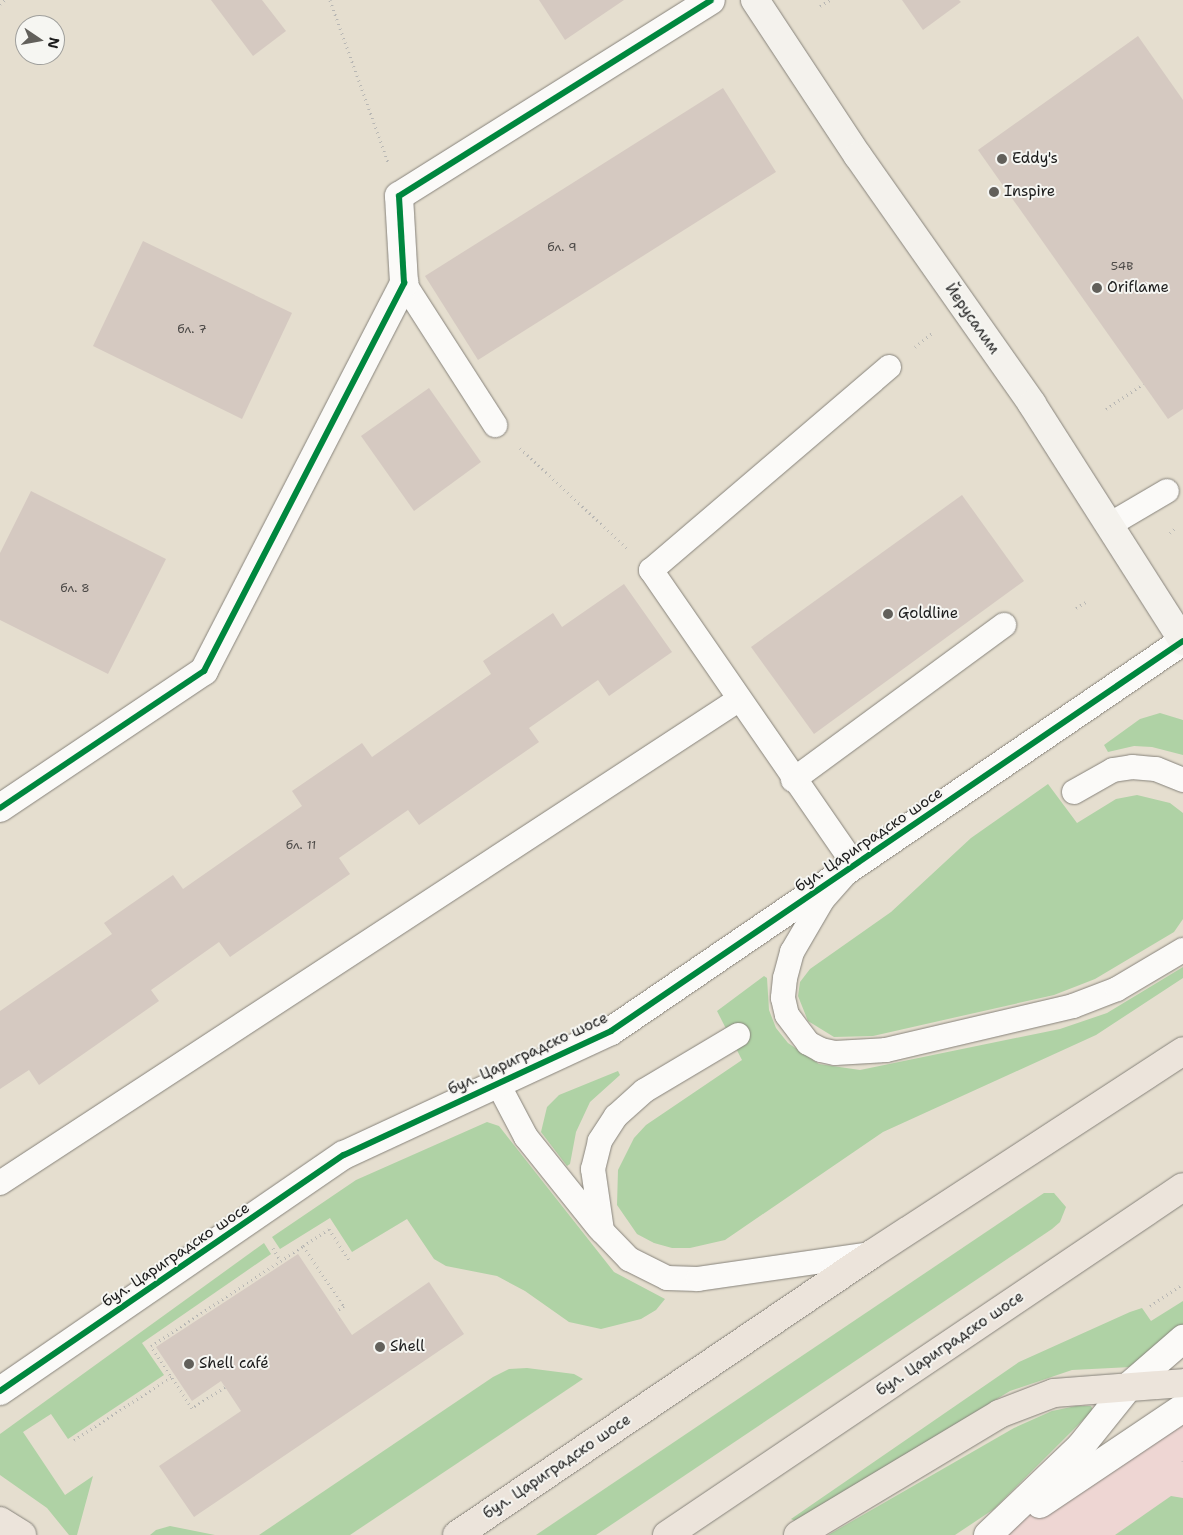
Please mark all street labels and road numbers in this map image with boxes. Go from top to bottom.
street label: Йерусалим [941,280,1003,358]
street label: бул. Цариградско шосе [792,784,946,896]
street label: бул. Цариградско шосе [445,1009,611,1099]
street label: бул. Цариградско шосе [99,1199,253,1311]
street label: бул. Цариградско шосе [873,1288,1027,1400]
street label: бул. Цариградско шосе [480,1411,634,1523]

